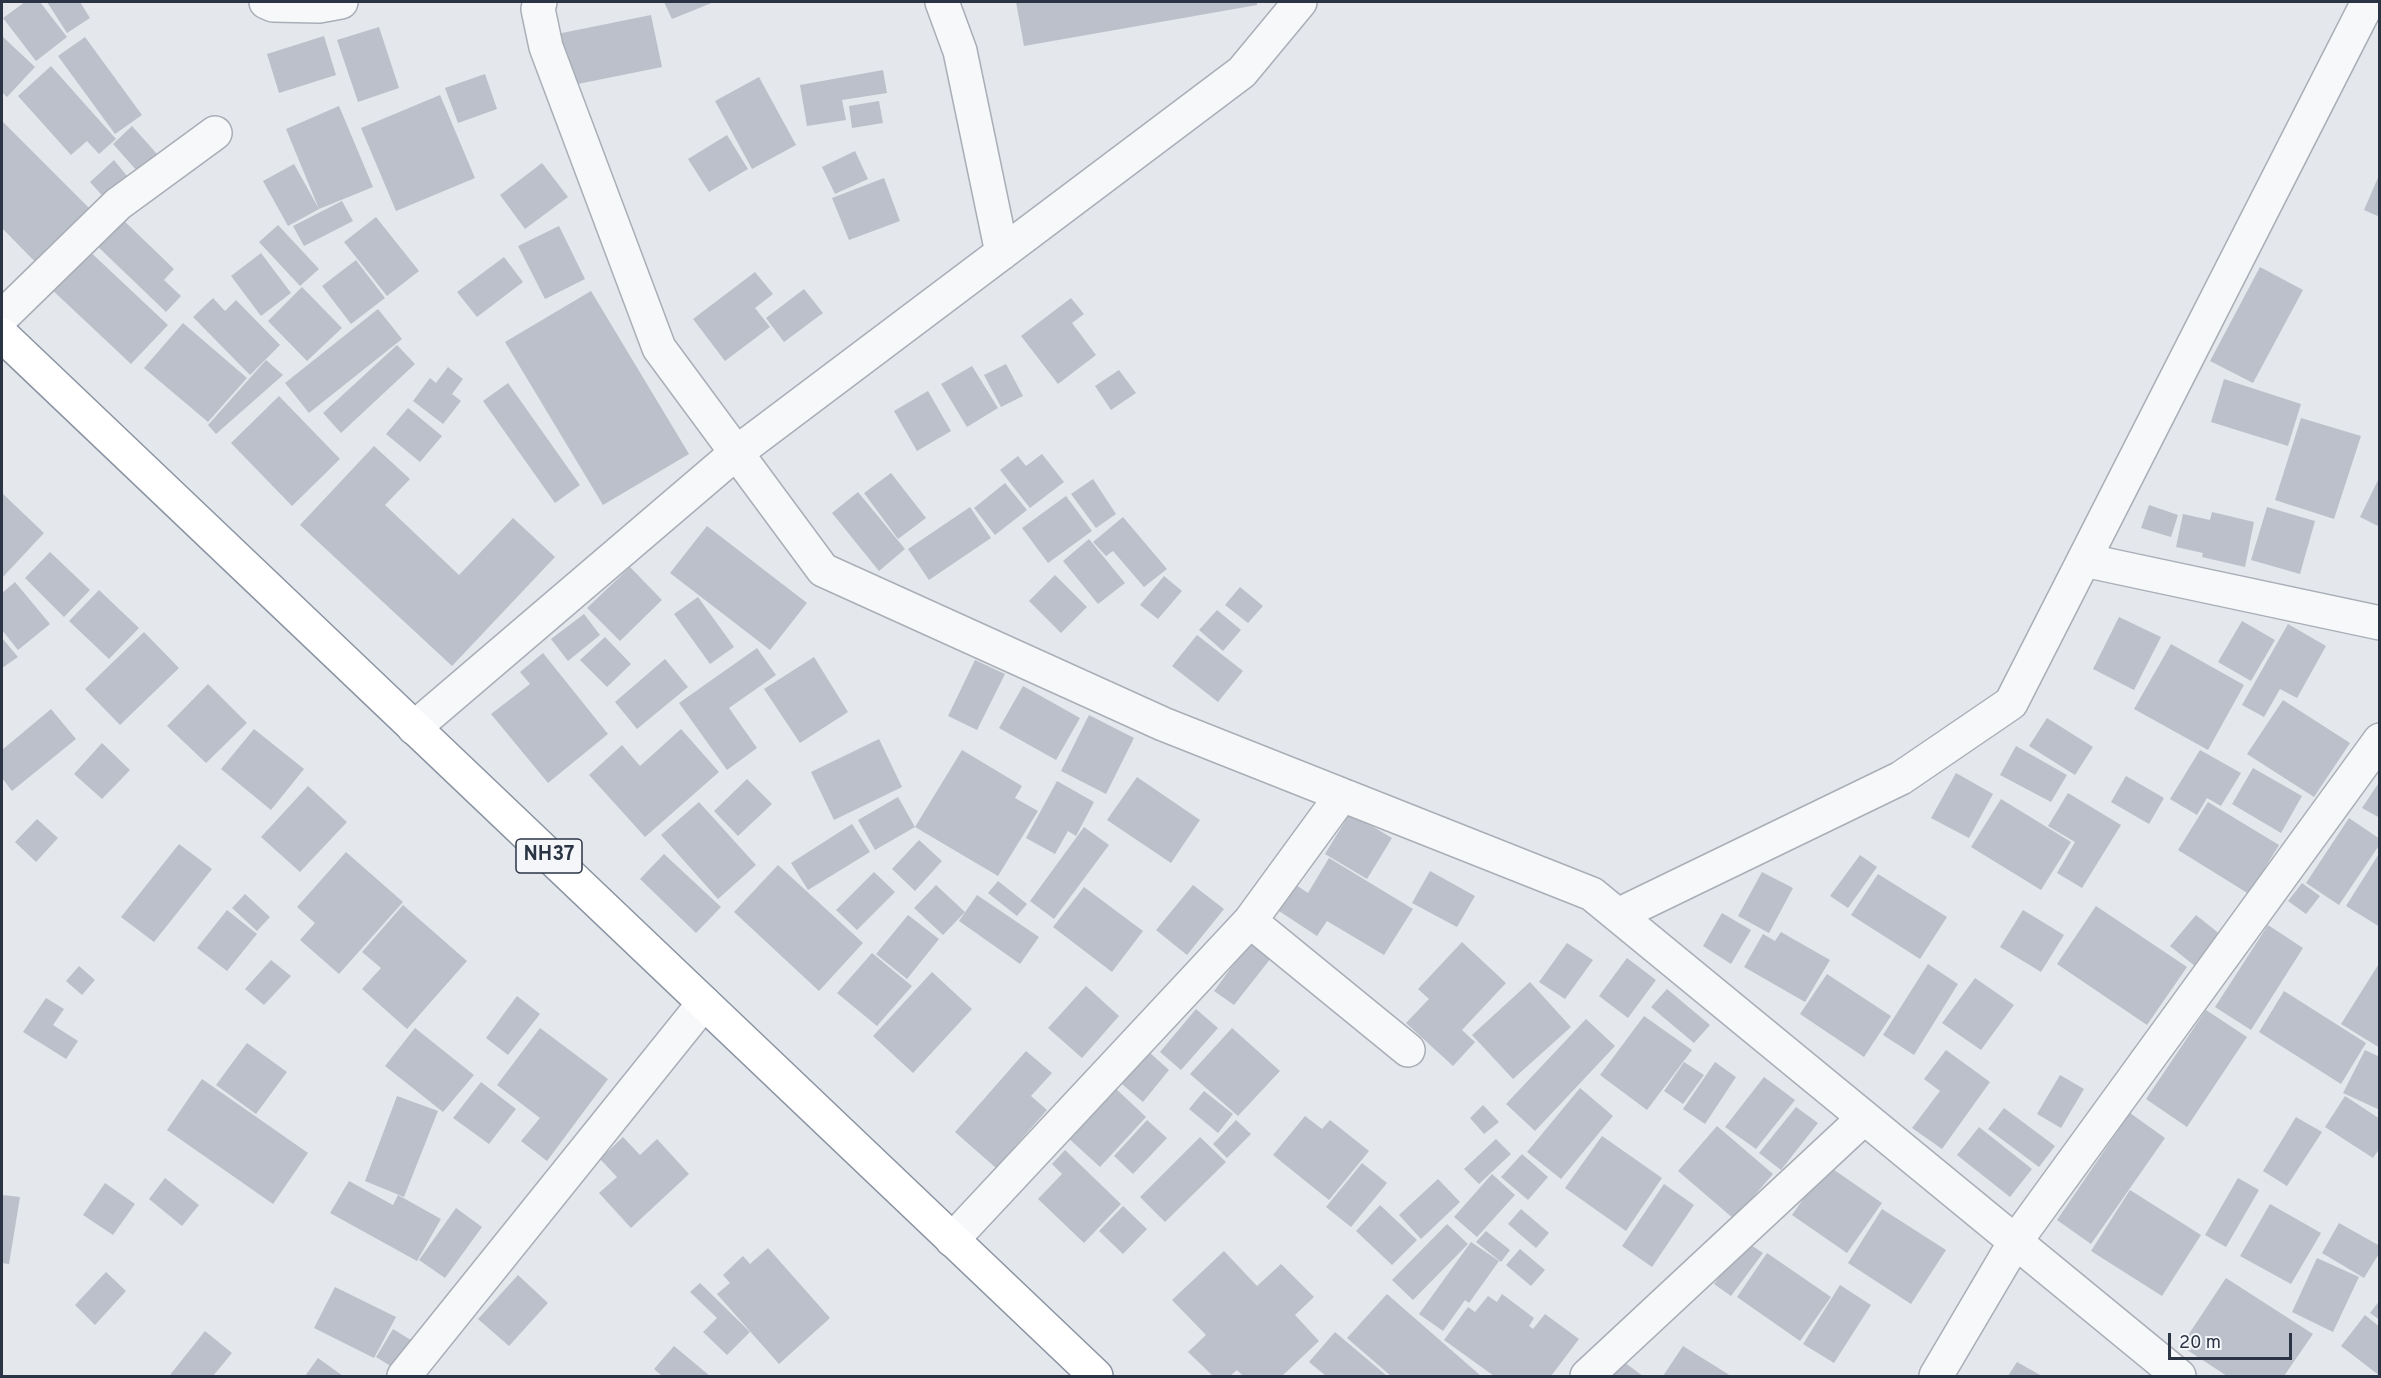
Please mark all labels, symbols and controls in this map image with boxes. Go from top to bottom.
road number: NH37 [516,839,582,873]
scale bar [2171,1321,2296,1359]
text: 20 m [2179,1332,2221,1355]

